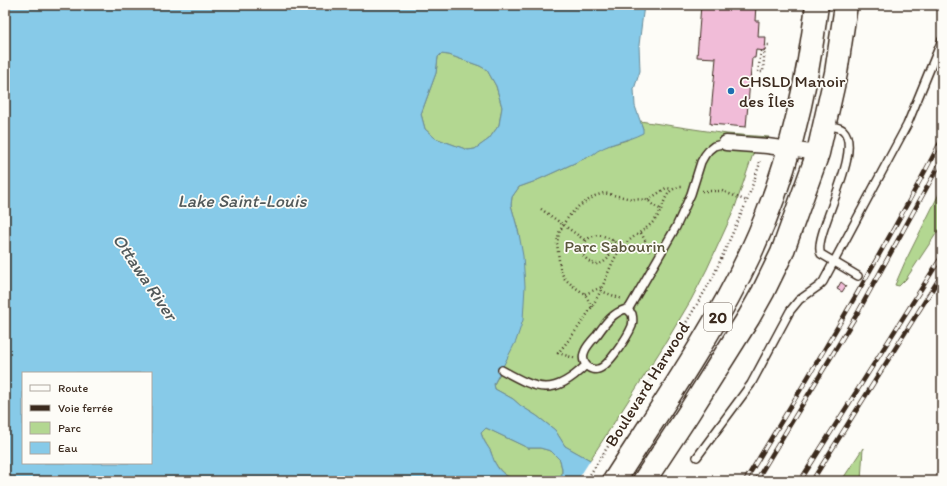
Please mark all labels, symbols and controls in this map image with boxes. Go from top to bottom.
place label: CHSLD Manoir des Îles [739,71,846,111]
marker: CHSLD Manoir des Îles [726,86,736,96]
water label: Lake Saint-Louis [178,190,307,212]
water label: Ottawa River [108,229,183,326]
park label: Parc Sabourin [564,236,666,256]
road number: 20 [704,303,732,331]
street label: Boulevard Harwood [600,317,694,450]
legend [22,372,152,464]
text: Route [58,381,88,395]
text: Voie ferrée [58,401,113,415]
text: Parc [58,421,81,435]
text: Eau [58,441,78,455]

